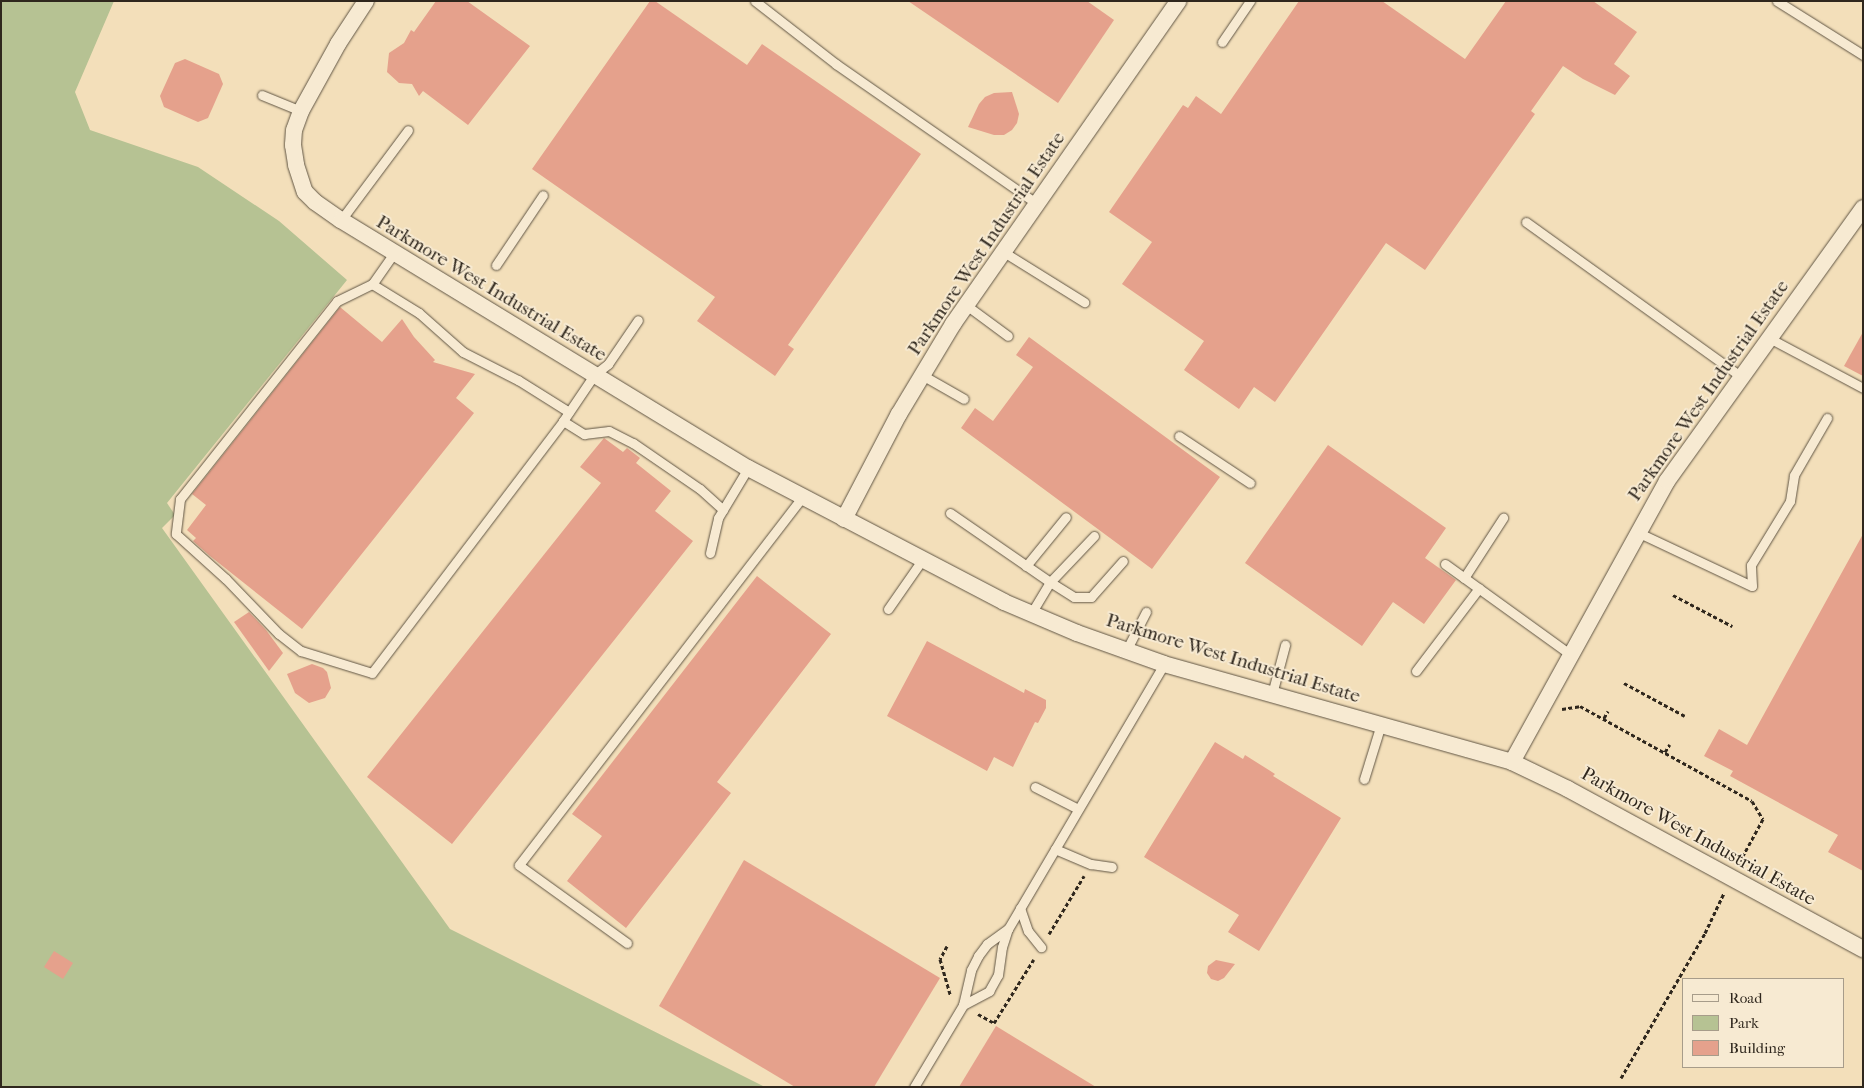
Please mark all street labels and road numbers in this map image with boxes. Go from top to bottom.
street label: Parkmore West Industrial Estate [904,128,1070,360]
street label: Parkmore West Industrial Estate [372,211,610,367]
street label: Parkmore West Industrial Estate [1624,276,1794,506]
street label: Parkmore West Industrial Estate [1103,609,1363,709]
street label: Parkmore West Industrial Estate [1577,763,1819,911]

